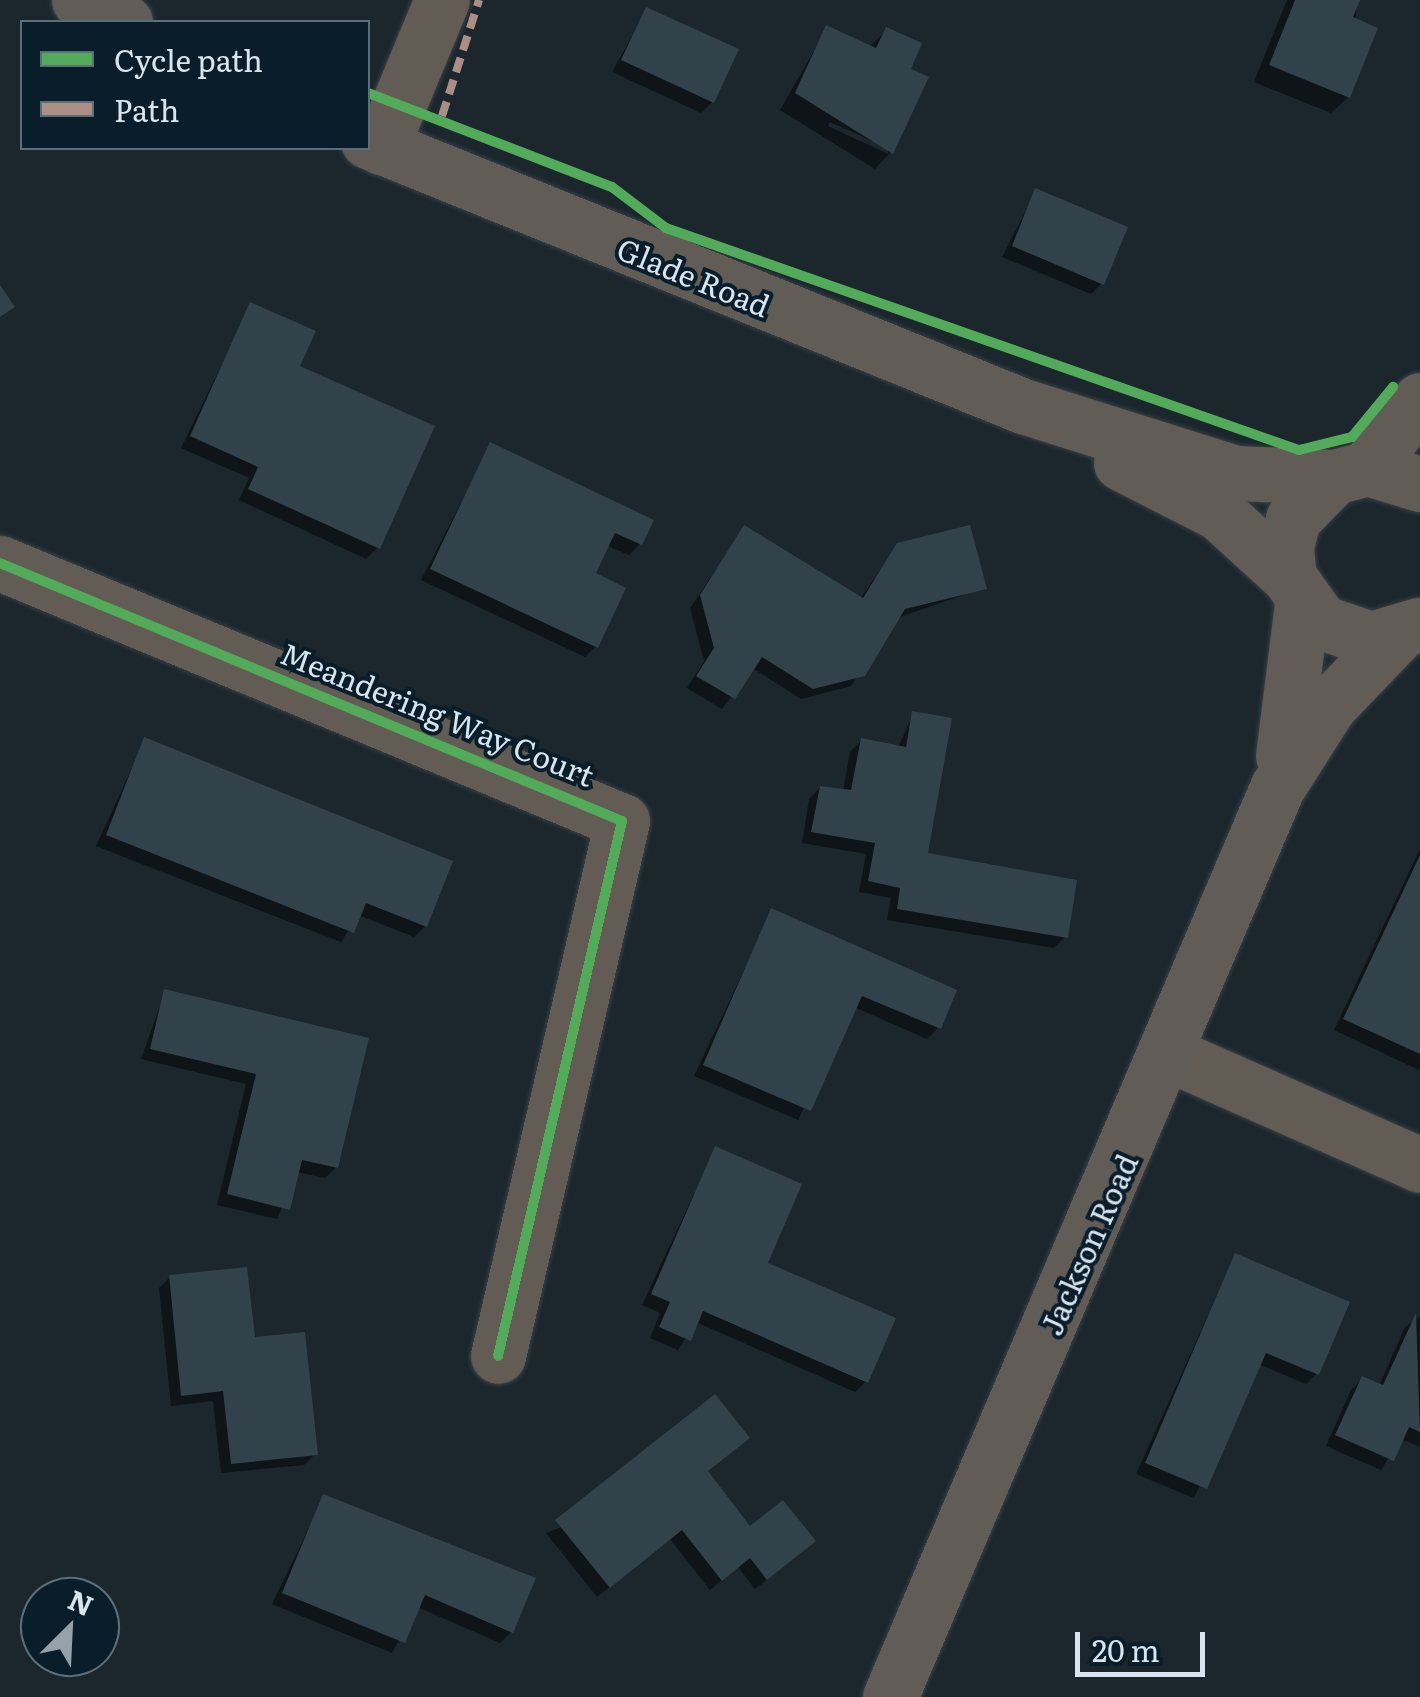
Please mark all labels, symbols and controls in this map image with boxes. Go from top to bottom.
legend [20,20,370,150]
text: Cycle path [114,37,263,81]
text: Path [114,87,179,131]
street label: Glade Road [613,229,775,323]
street label: Meandering Way Court [276,634,600,792]
street label: Jackson Road [1032,1148,1144,1340]
north arrow [20,1577,120,1677]
text: N [62,1577,101,1625]
scale bar [1080,1612,1210,1674]
text: 20 m [1092,1627,1160,1671]

